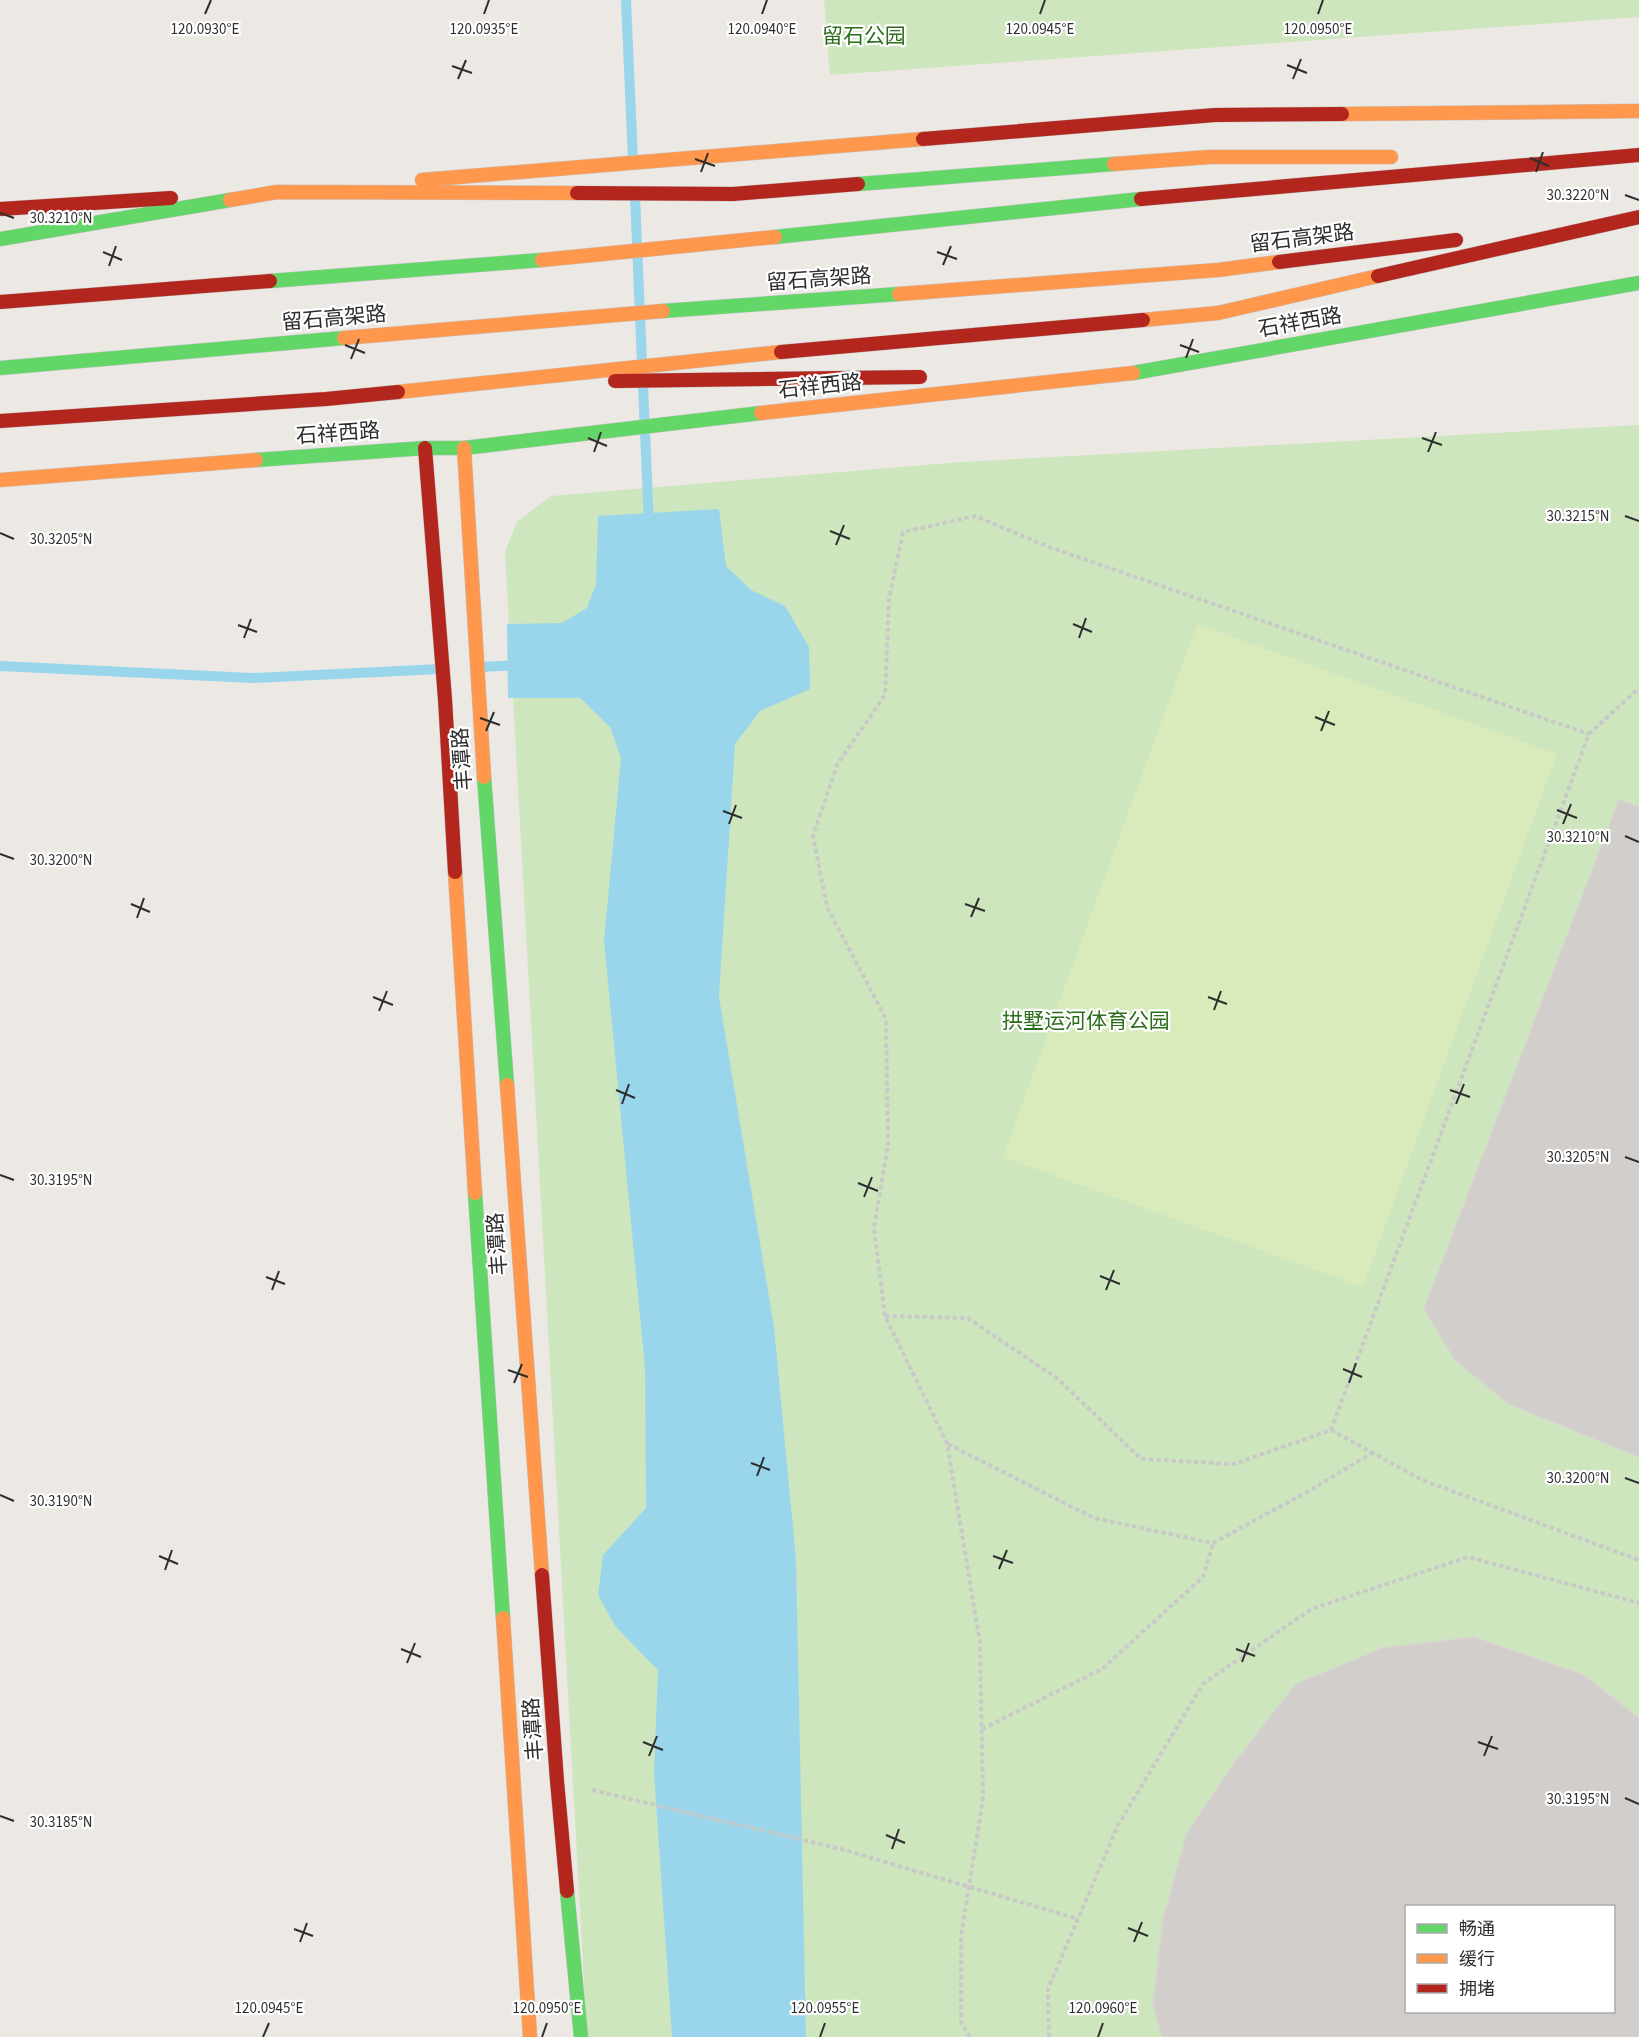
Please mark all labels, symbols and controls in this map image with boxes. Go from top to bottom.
text: 120.0930°E [171,19,239,40]
text: 120.0935°E [450,19,518,40]
text: 120.0940°E [728,19,796,40]
text: 120.0945°E [1006,19,1074,40]
text: 120.0950°E [1284,19,1352,40]
park label: 留石公园 [822,21,906,51]
text: 30.3220°N [1546,185,1610,206]
text: 30.3210°N [29,208,93,229]
street label: 留石高架路 [1248,217,1356,259]
street label: 留石高架路 [766,260,872,298]
street label: 留石高架路 [280,298,388,338]
street label: 石祥西路 [1256,300,1344,344]
street label: 石祥西路 [777,367,863,405]
street label: 石祥西路 [295,415,381,451]
text: 30.3215°N [1546,506,1610,527]
text: 30.3205°N [29,529,93,550]
street label: 丰潭路 [445,727,479,791]
text: 30.3210°N [1546,827,1610,848]
text: 30.3200°N [29,850,93,871]
park label: 拱墅运河体育公园 [1002,1006,1170,1036]
text: 30.3205°N [1546,1147,1610,1168]
text: 30.3195°N [29,1170,93,1191]
street label: 丰潭路 [480,1212,514,1276]
text: 30.3200°N [1546,1468,1610,1489]
text: 30.3190°N [29,1491,93,1512]
street label: 丰潭路 [516,1697,550,1761]
text: 30.3195°N [1546,1789,1610,1810]
text: 30.3185°N [29,1812,93,1833]
legend [1405,1905,1615,2013]
text: 畅通 [1459,1917,1495,1942]
text: 缓行 [1459,1947,1495,1972]
text: 拥堵 [1459,1977,1495,2002]
text: 120.0945°E [235,1998,303,2019]
text: 120.0950°E [513,1998,581,2019]
text: 120.0955°E [791,1998,859,2019]
text: 120.0960°E [1069,1998,1137,2019]

